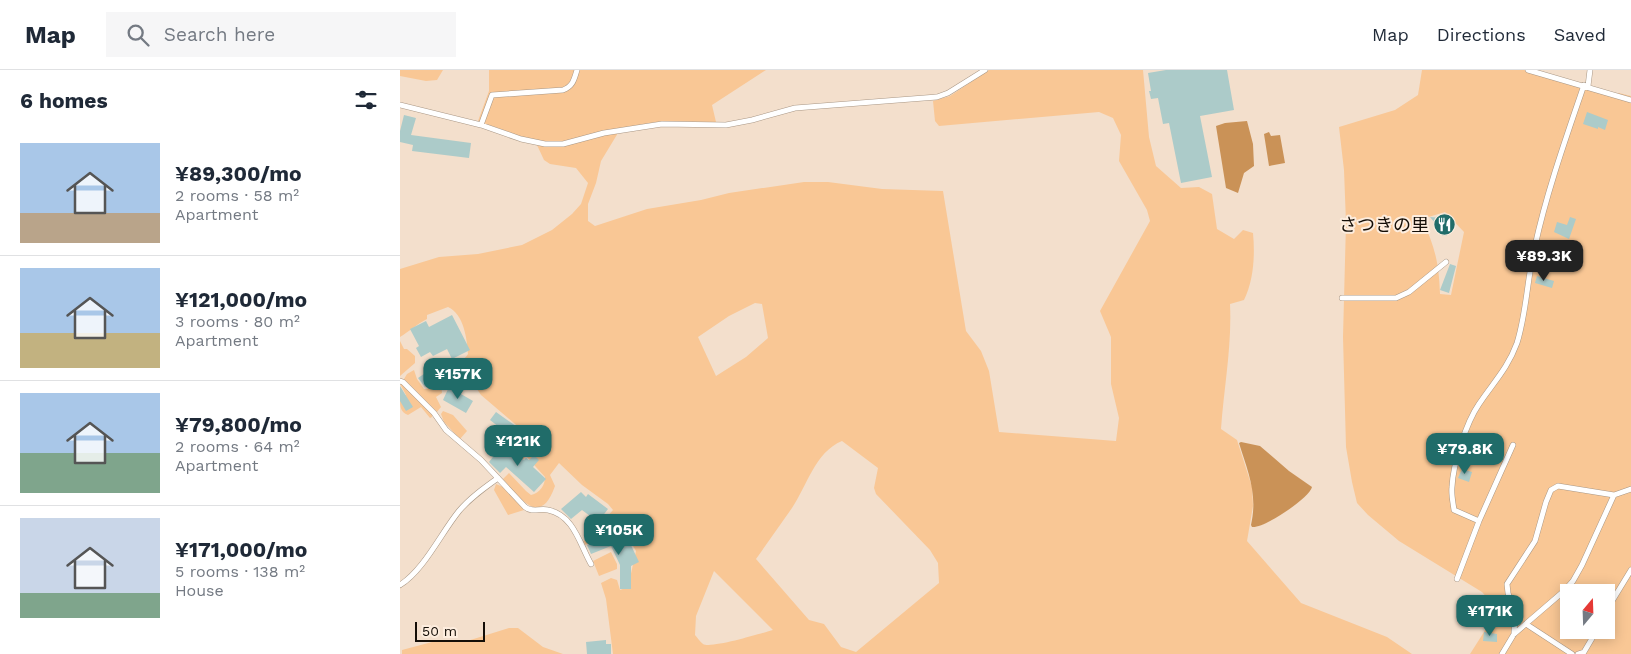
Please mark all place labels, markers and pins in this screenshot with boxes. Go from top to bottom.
restaurant icon: さつきの里 [1433,213,1457,237]
place label: さつきの里 [1339,214,1429,235]
pin: ¥89.3K [1503,240,1585,282]
pin: ¥157K [423,358,493,400]
pin: ¥121K [483,424,553,467]
pin: ¥79.8K [1424,432,1506,475]
pin: ¥105K [584,514,654,556]
pin: ¥171K [1455,594,1525,637]

